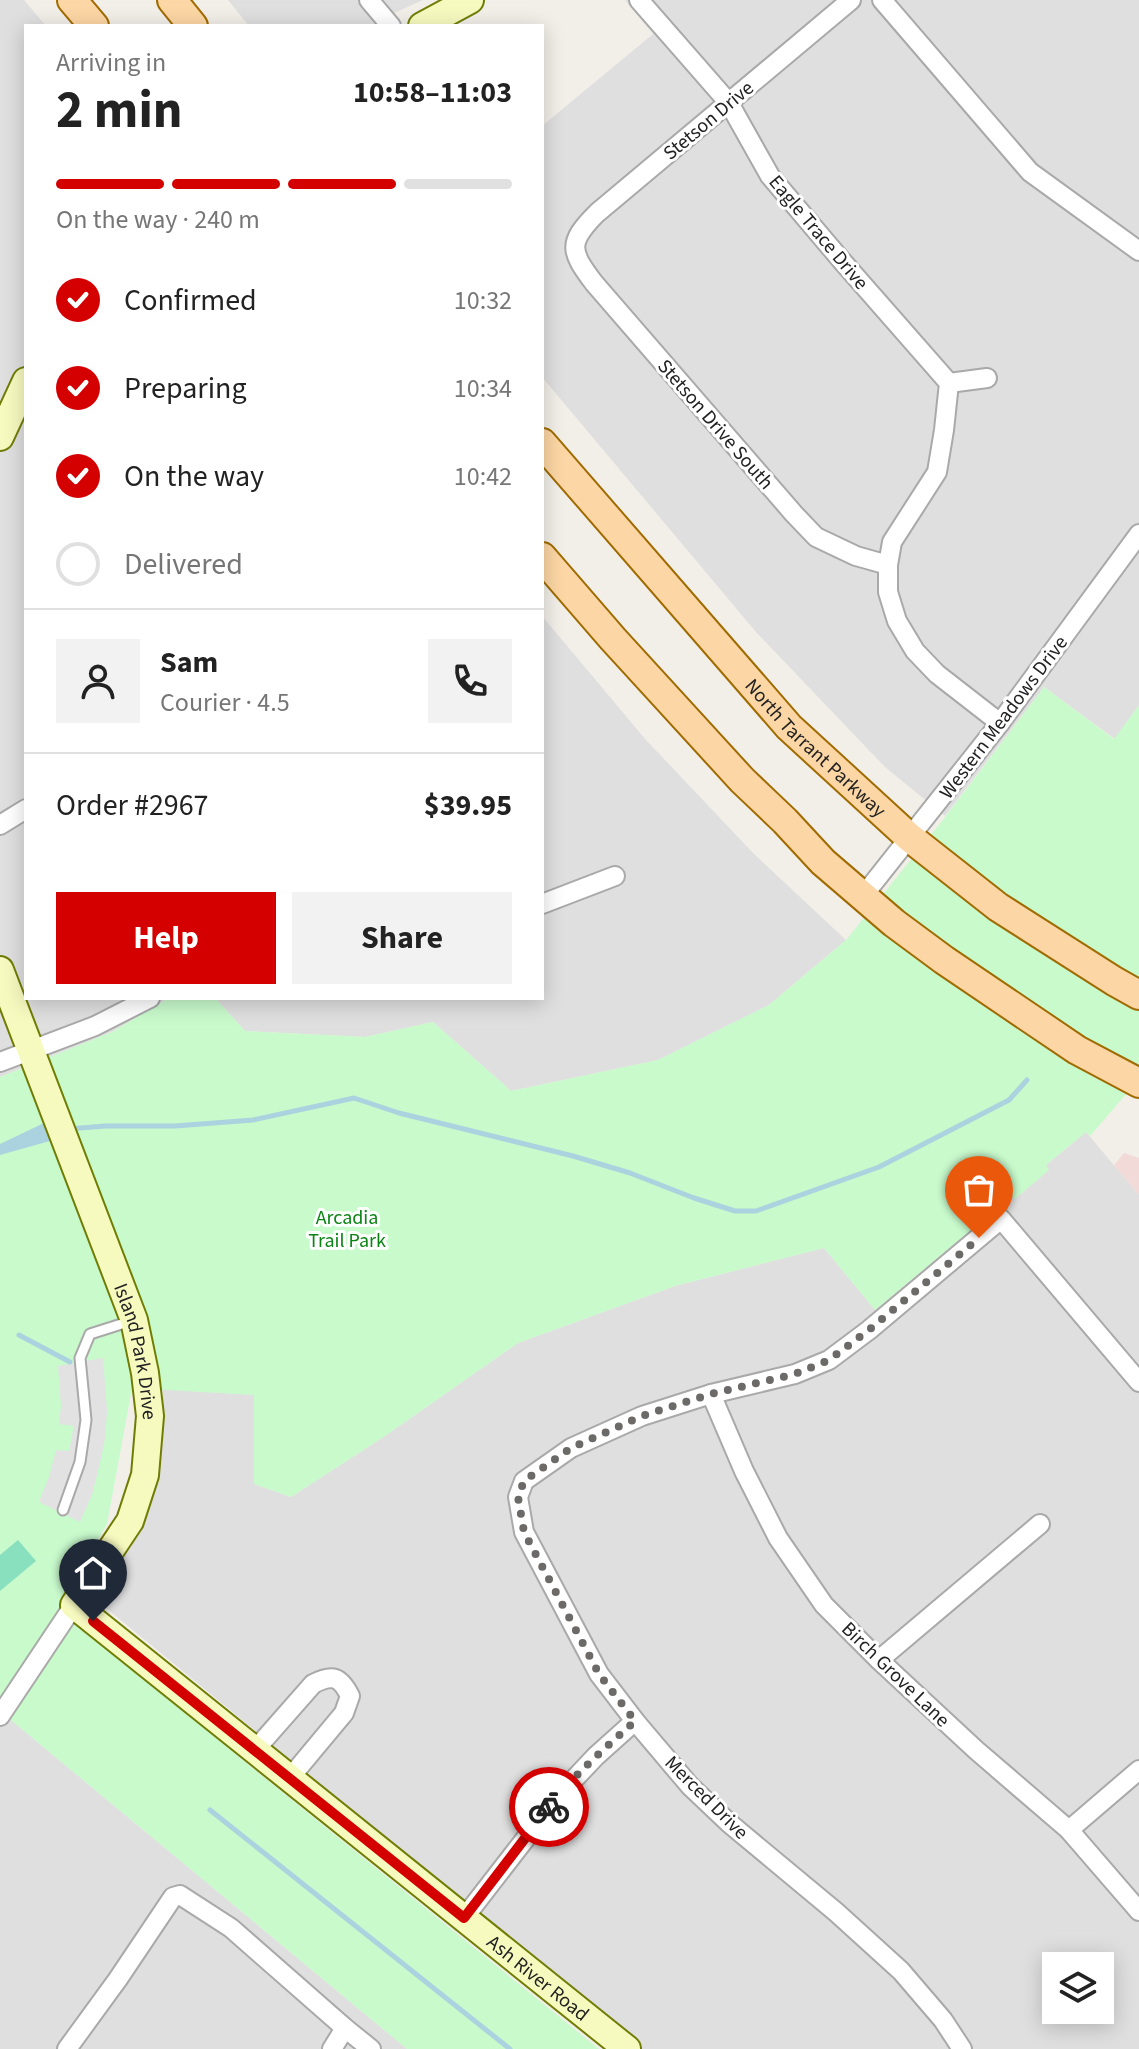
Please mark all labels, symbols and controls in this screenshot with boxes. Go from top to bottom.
text: Arriving in [56,44,166,81]
text: 10:58–11:03 [353,71,512,114]
text: 2 min [56,74,183,148]
street label: Stetson Drive [657,74,760,167]
street label: Eagle Trace Drive [762,169,875,296]
text: On the way · 240 m [56,201,260,238]
icon: check [56,278,100,322]
text: Confirmed [124,279,257,322]
text: 10:32 [454,282,512,319]
street label: Stetson Drive South [651,353,780,496]
icon: check [56,366,100,410]
text: Preparing [124,367,247,410]
text: 10:34 [454,370,512,407]
icon: check [56,454,100,498]
text: On the way [124,455,264,498]
text: 10:42 [454,458,512,495]
text: Delivered [124,543,243,586]
street label: Western Meadows Drive [933,630,1075,805]
button: person [56,639,140,723]
button: phone [428,639,512,723]
text: Sam [160,641,218,684]
street label: North Tarrant Parkway [738,673,892,825]
text: Courier · 4.5 [160,684,290,721]
text: Order #2967 [56,784,209,827]
text: $39.95 [424,784,512,827]
button: Help [56,892,276,984]
button: Share [292,892,512,984]
pin [945,1156,1013,1238]
icon: bag [957,1168,1001,1212]
park label: Arcadia Trail Park [308,1204,386,1255]
street label: Island Park Drive [106,1279,163,1421]
pin [59,1539,127,1621]
icon: home [71,1551,115,1595]
street label: Birch Grove Lane [835,1616,956,1734]
street label: Merced Drive [658,1750,755,1846]
courier [509,1767,589,1847]
icon: bike [527,1785,571,1829]
street label: Ash River Road [480,1929,595,2028]
map controls [1042,1952,1114,2024]
button: layers [1042,1952,1114,2024]

